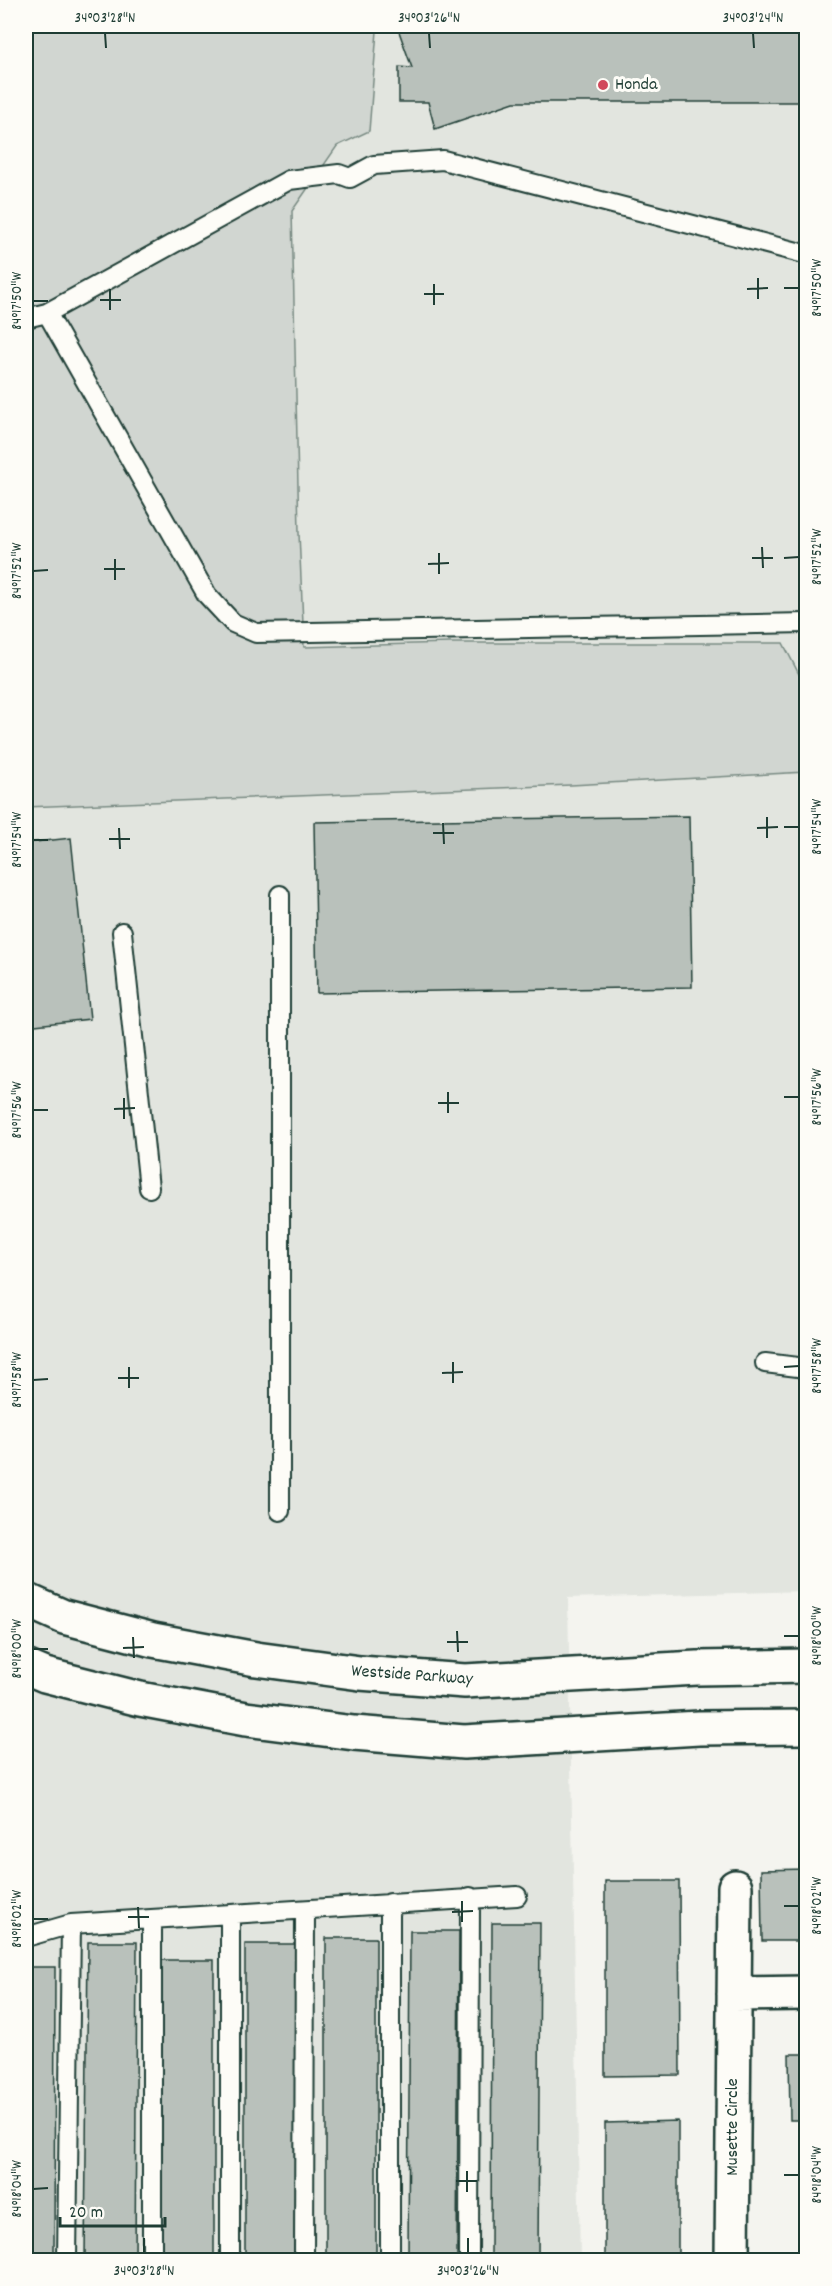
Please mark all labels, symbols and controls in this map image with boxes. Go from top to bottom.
text: 34°03'28"N [75,8,135,30]
text: 34°03'26"N [398,8,460,30]
text: 34°03'24"N [722,8,784,30]
place label: Honda [615,73,658,98]
marker: Honda [596,78,610,92]
text: 84°17'50"W [807,259,829,317]
text: 84°17'50"W [7,272,29,330]
text: 84°17'52"W [807,528,829,585]
text: 84°17'52"W [7,542,29,599]
text: 84°17'54"W [807,799,829,855]
text: 84°17'54"W [7,812,29,868]
text: 84°17'56"W [807,1068,829,1126]
text: 84°17'56"W [7,1081,29,1139]
text: 84°17'58"W [807,1338,829,1394]
text: 84°17'58"W [7,1352,29,1408]
text: 84°18'00"W [807,1606,829,1666]
text: 84°18'00"W [7,1619,29,1679]
street label: Westside Parkway [350,1659,474,1693]
text: 84°18'02"W [807,1877,829,1935]
text: 84°18'02"W [7,1890,29,1948]
street label: Musette Circle [721,2078,746,2176]
text: 84°18'04"W [807,2146,829,2204]
text: 84°18'04"W [7,2160,29,2218]
scale bar [60,2190,165,2228]
text: 20 m [69,2201,103,2226]
text: 34°03'28"N [114,2261,174,2283]
text: 34°03'26"N [437,2261,499,2283]

